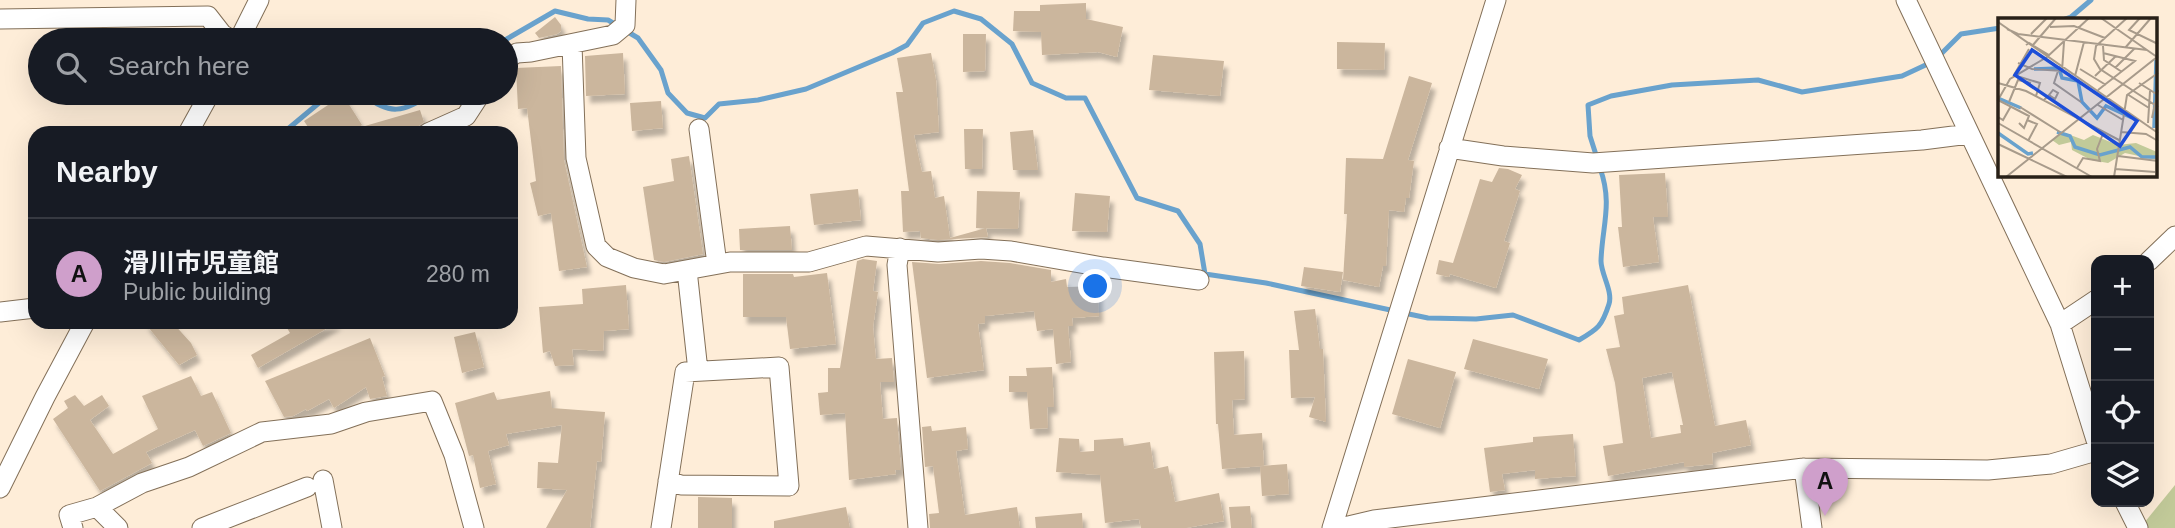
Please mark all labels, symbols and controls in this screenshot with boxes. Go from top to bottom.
inset map [1998,18,2158,177]
search box [28,28,518,105]
icon: search [52,48,90,86]
text: Search here [108,51,250,81]
text: Nearby [56,155,158,188]
text: 滑川市児童館 [123,248,279,278]
map controls [2091,255,2154,507]
button: + [2091,255,2154,318]
text: A [71,261,87,287]
text: 280 m [426,261,490,287]
your location [1078,269,1112,303]
text: Public building [123,279,271,305]
button: − [2091,318,2154,381]
button: locate [2091,381,2154,444]
button: layers [2091,444,2154,507]
pin: A [1802,458,1848,516]

